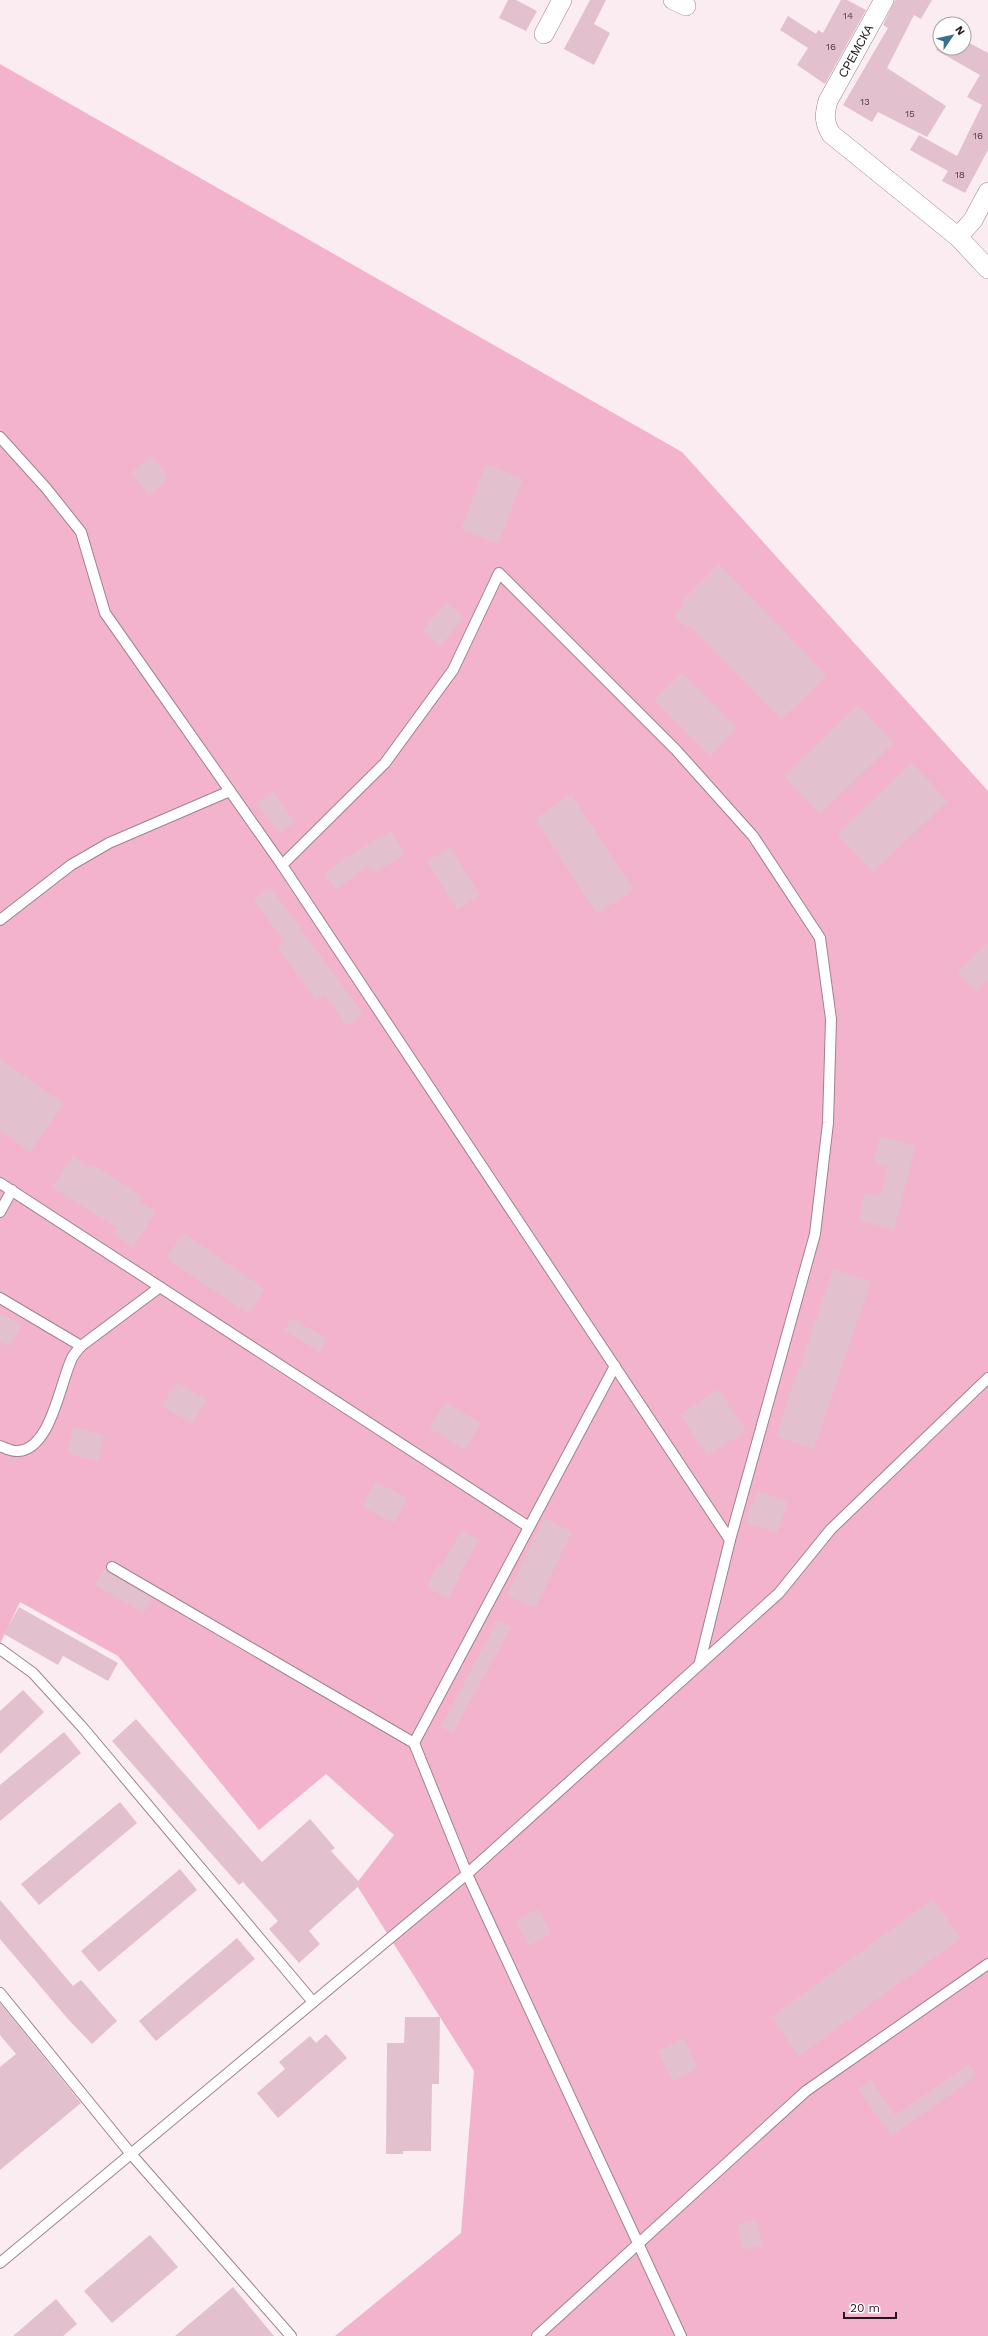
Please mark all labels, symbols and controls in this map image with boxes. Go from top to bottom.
house number: 14 [843,10,853,21]
north arrow [932,16,972,56]
street label: СРЕМСКА [836,22,876,80]
text: N [952,24,968,38]
house number: 16 [826,41,836,52]
house number: 13 [860,96,870,107]
house number: 15 [905,108,915,119]
house number: 16 [973,130,983,141]
house number: 18 [955,169,965,180]
scale bar [844,2294,896,2320]
text: 20 m [850,2301,880,2315]

